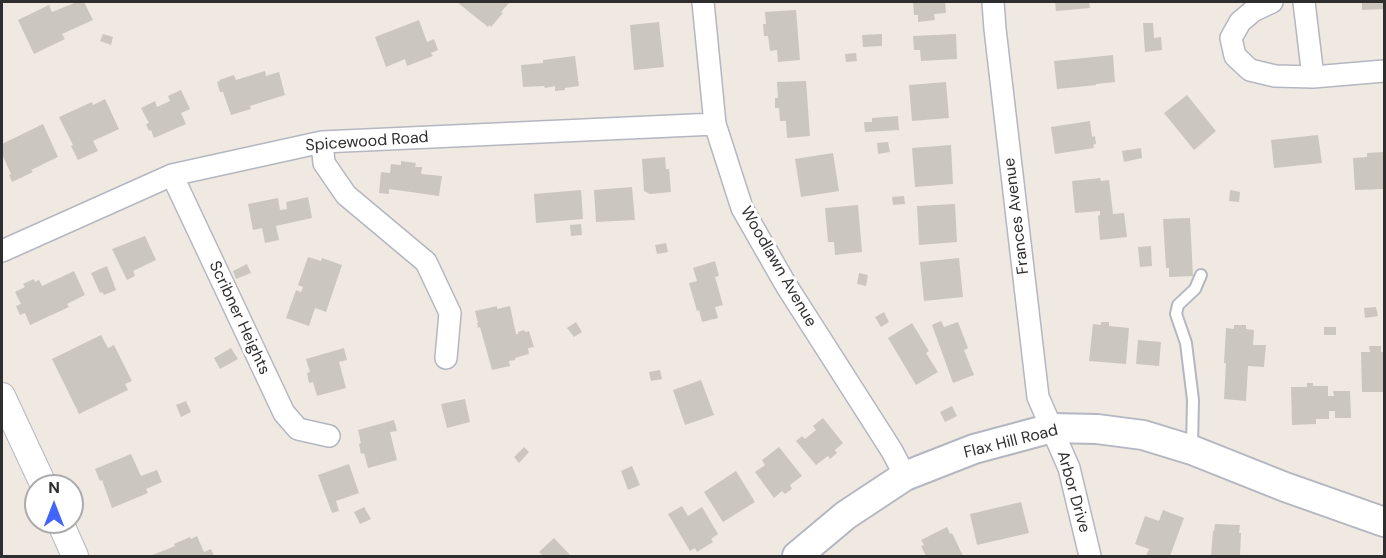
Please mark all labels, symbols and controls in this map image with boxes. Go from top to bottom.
street label: Spicewood Road [305,128,429,156]
street label: Frances Avenue [1000,157,1034,275]
street label: Woodlawn Avenue [736,203,820,331]
street label: Scribner Heights [204,258,274,378]
street label: Flax Hill Road [962,421,1060,463]
street label: Arbor Drive [1052,449,1094,535]
north arrow [24,474,84,534]
text: N [48,477,60,498]

